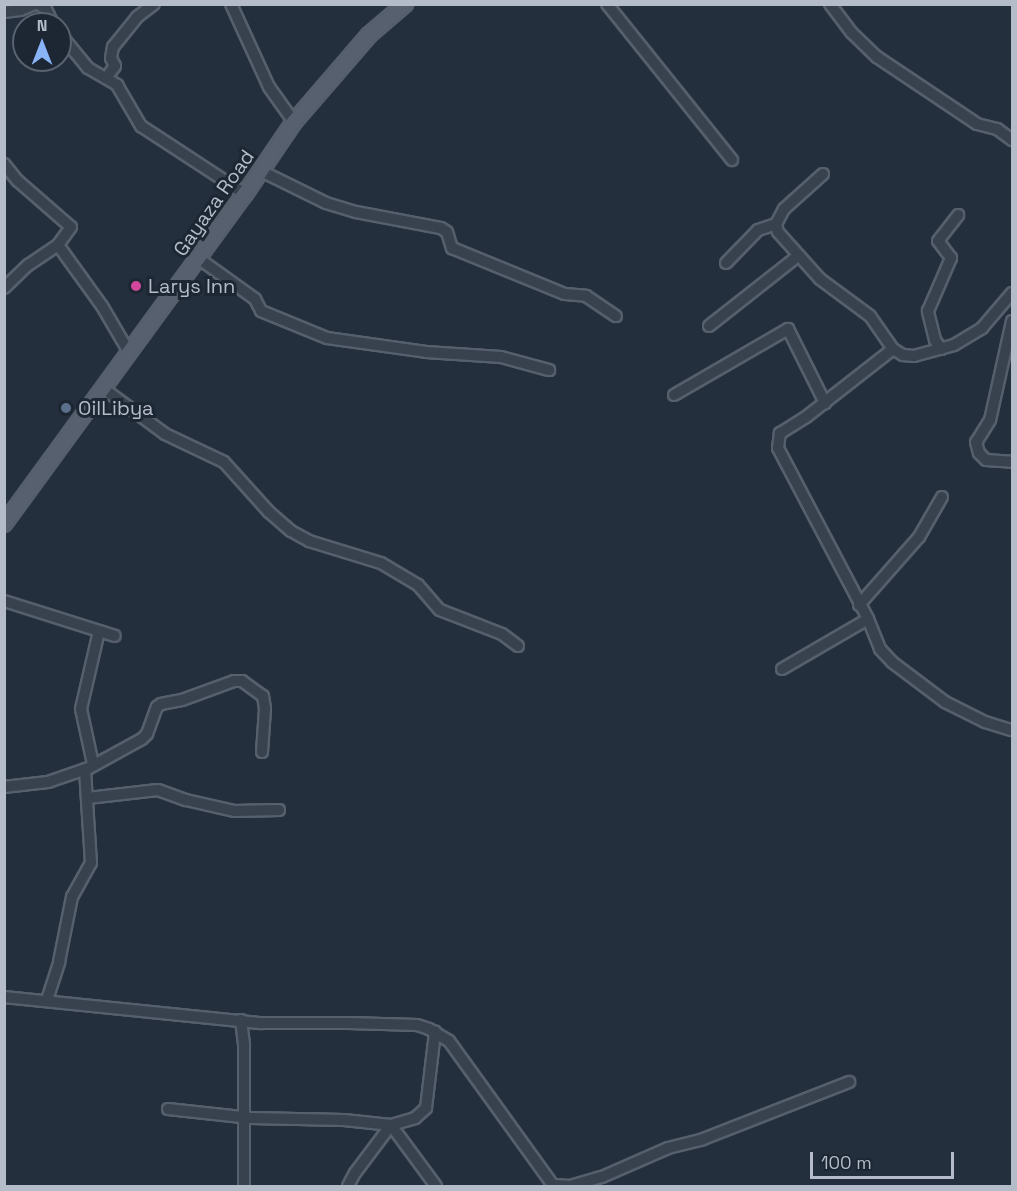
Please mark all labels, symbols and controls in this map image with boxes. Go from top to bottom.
north arrow [12,12,72,72]
text: N [37,15,47,36]
street label: Gayaza Road [169,145,259,261]
place label: Larys Inn [148,274,235,298]
marker: Larys Inn [129,279,143,293]
place label: OilLibya [78,396,154,420]
marker: OilLibya [59,401,73,415]
scale bar [813,1140,957,1178]
text: 100 m [821,1151,872,1174]

